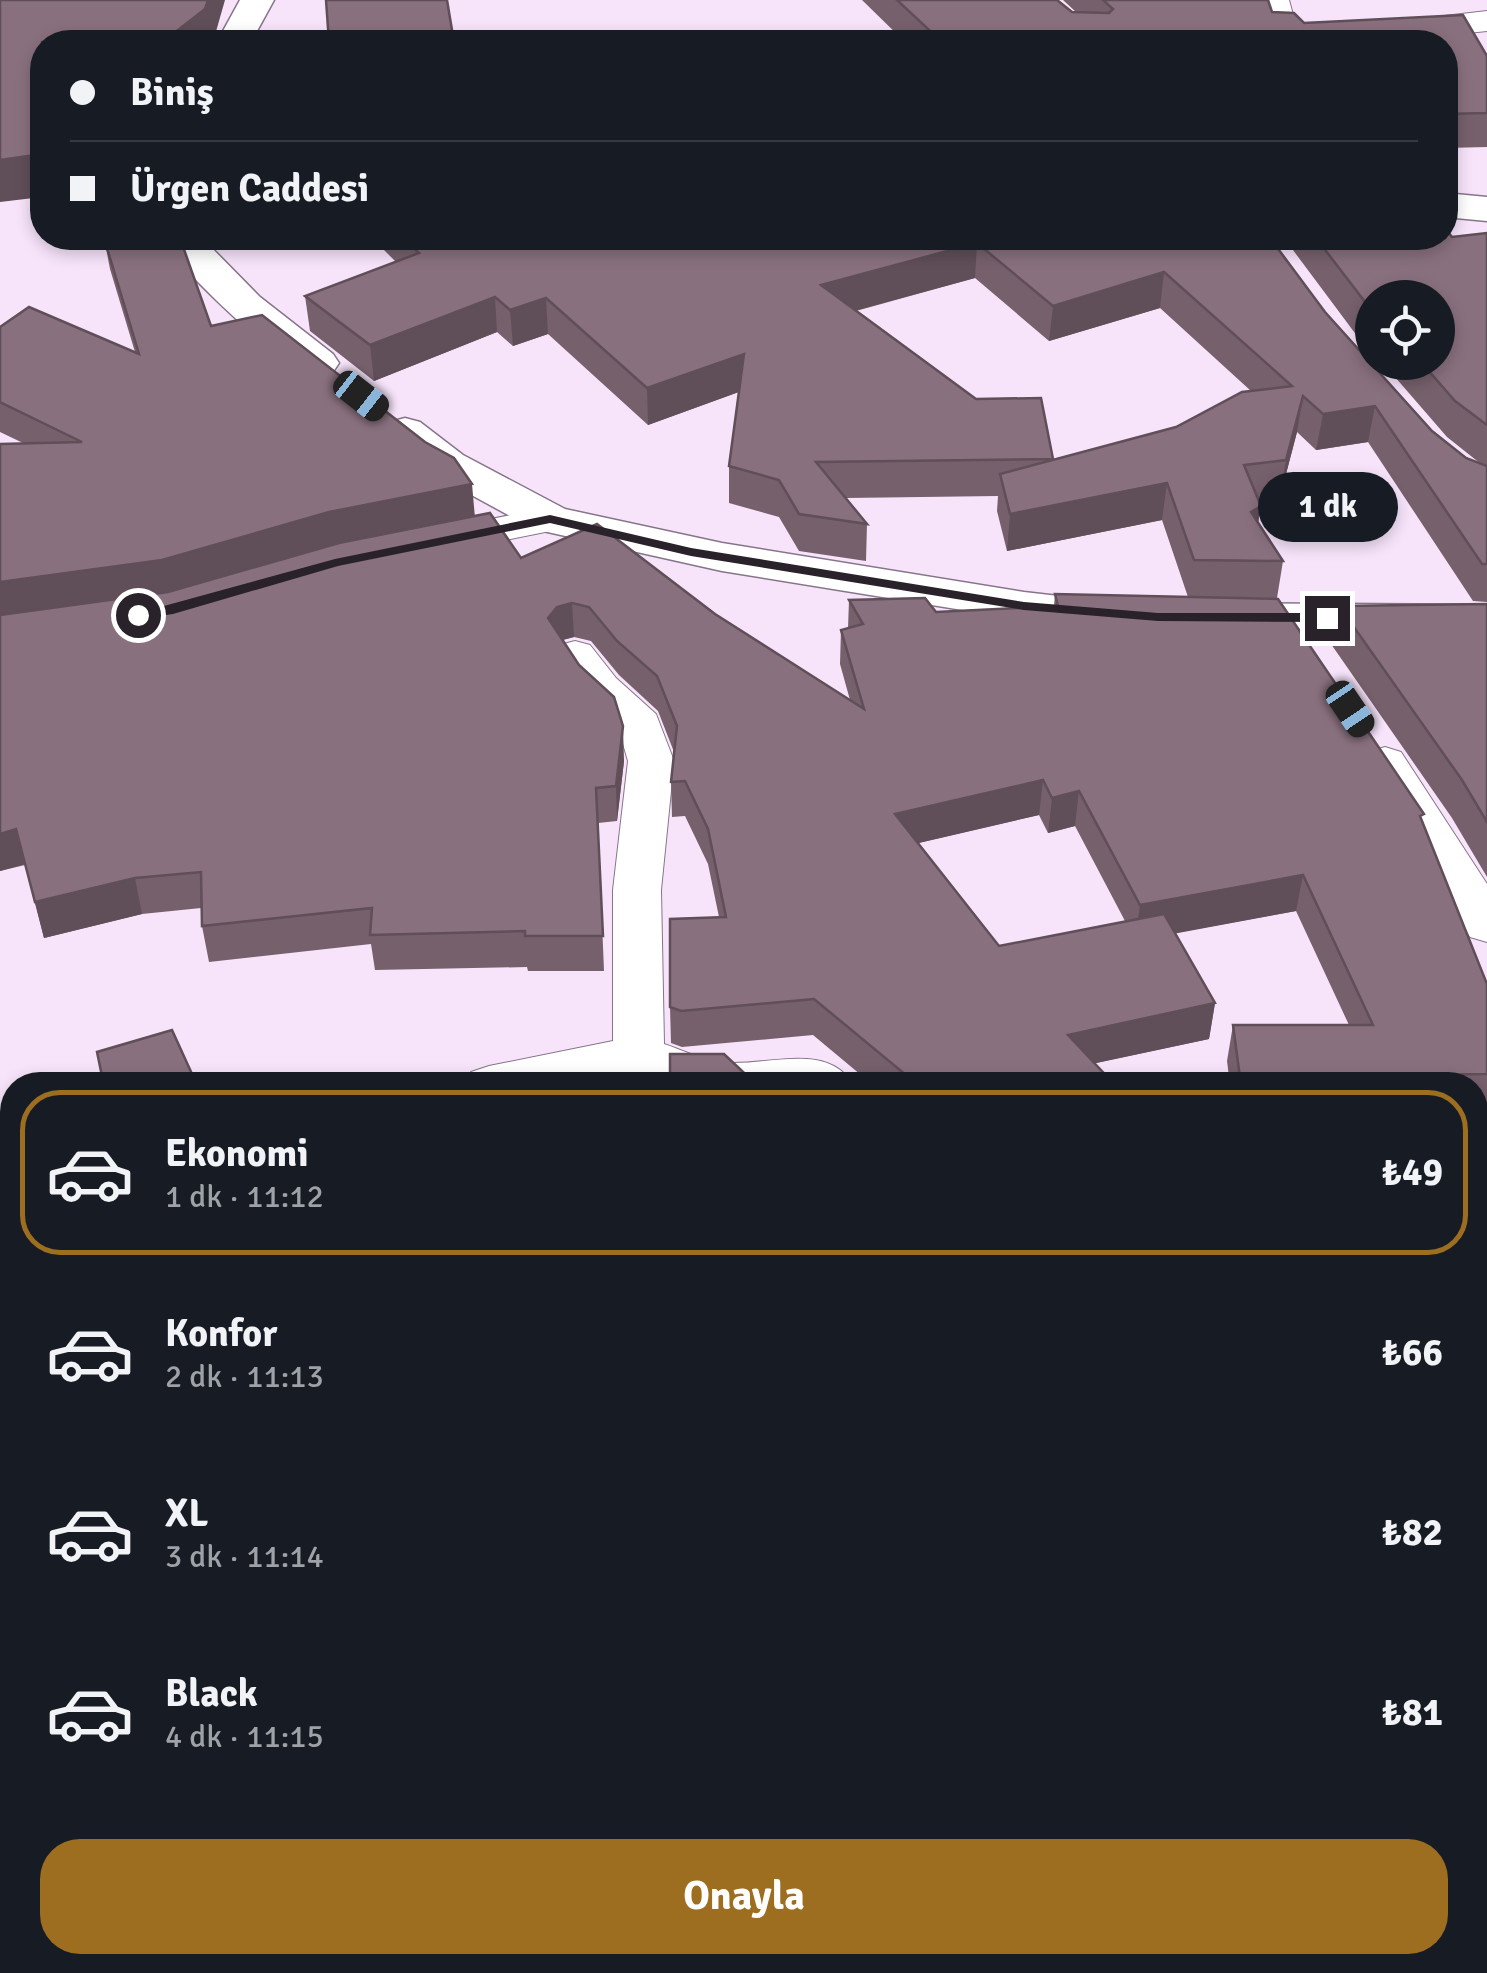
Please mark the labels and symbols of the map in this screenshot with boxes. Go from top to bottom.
car [328,366,394,426]
callout: 1 dk [1257,473,1397,543]
route start [116,593,161,638]
route end [1305,596,1350,641]
car [1321,676,1379,742]

